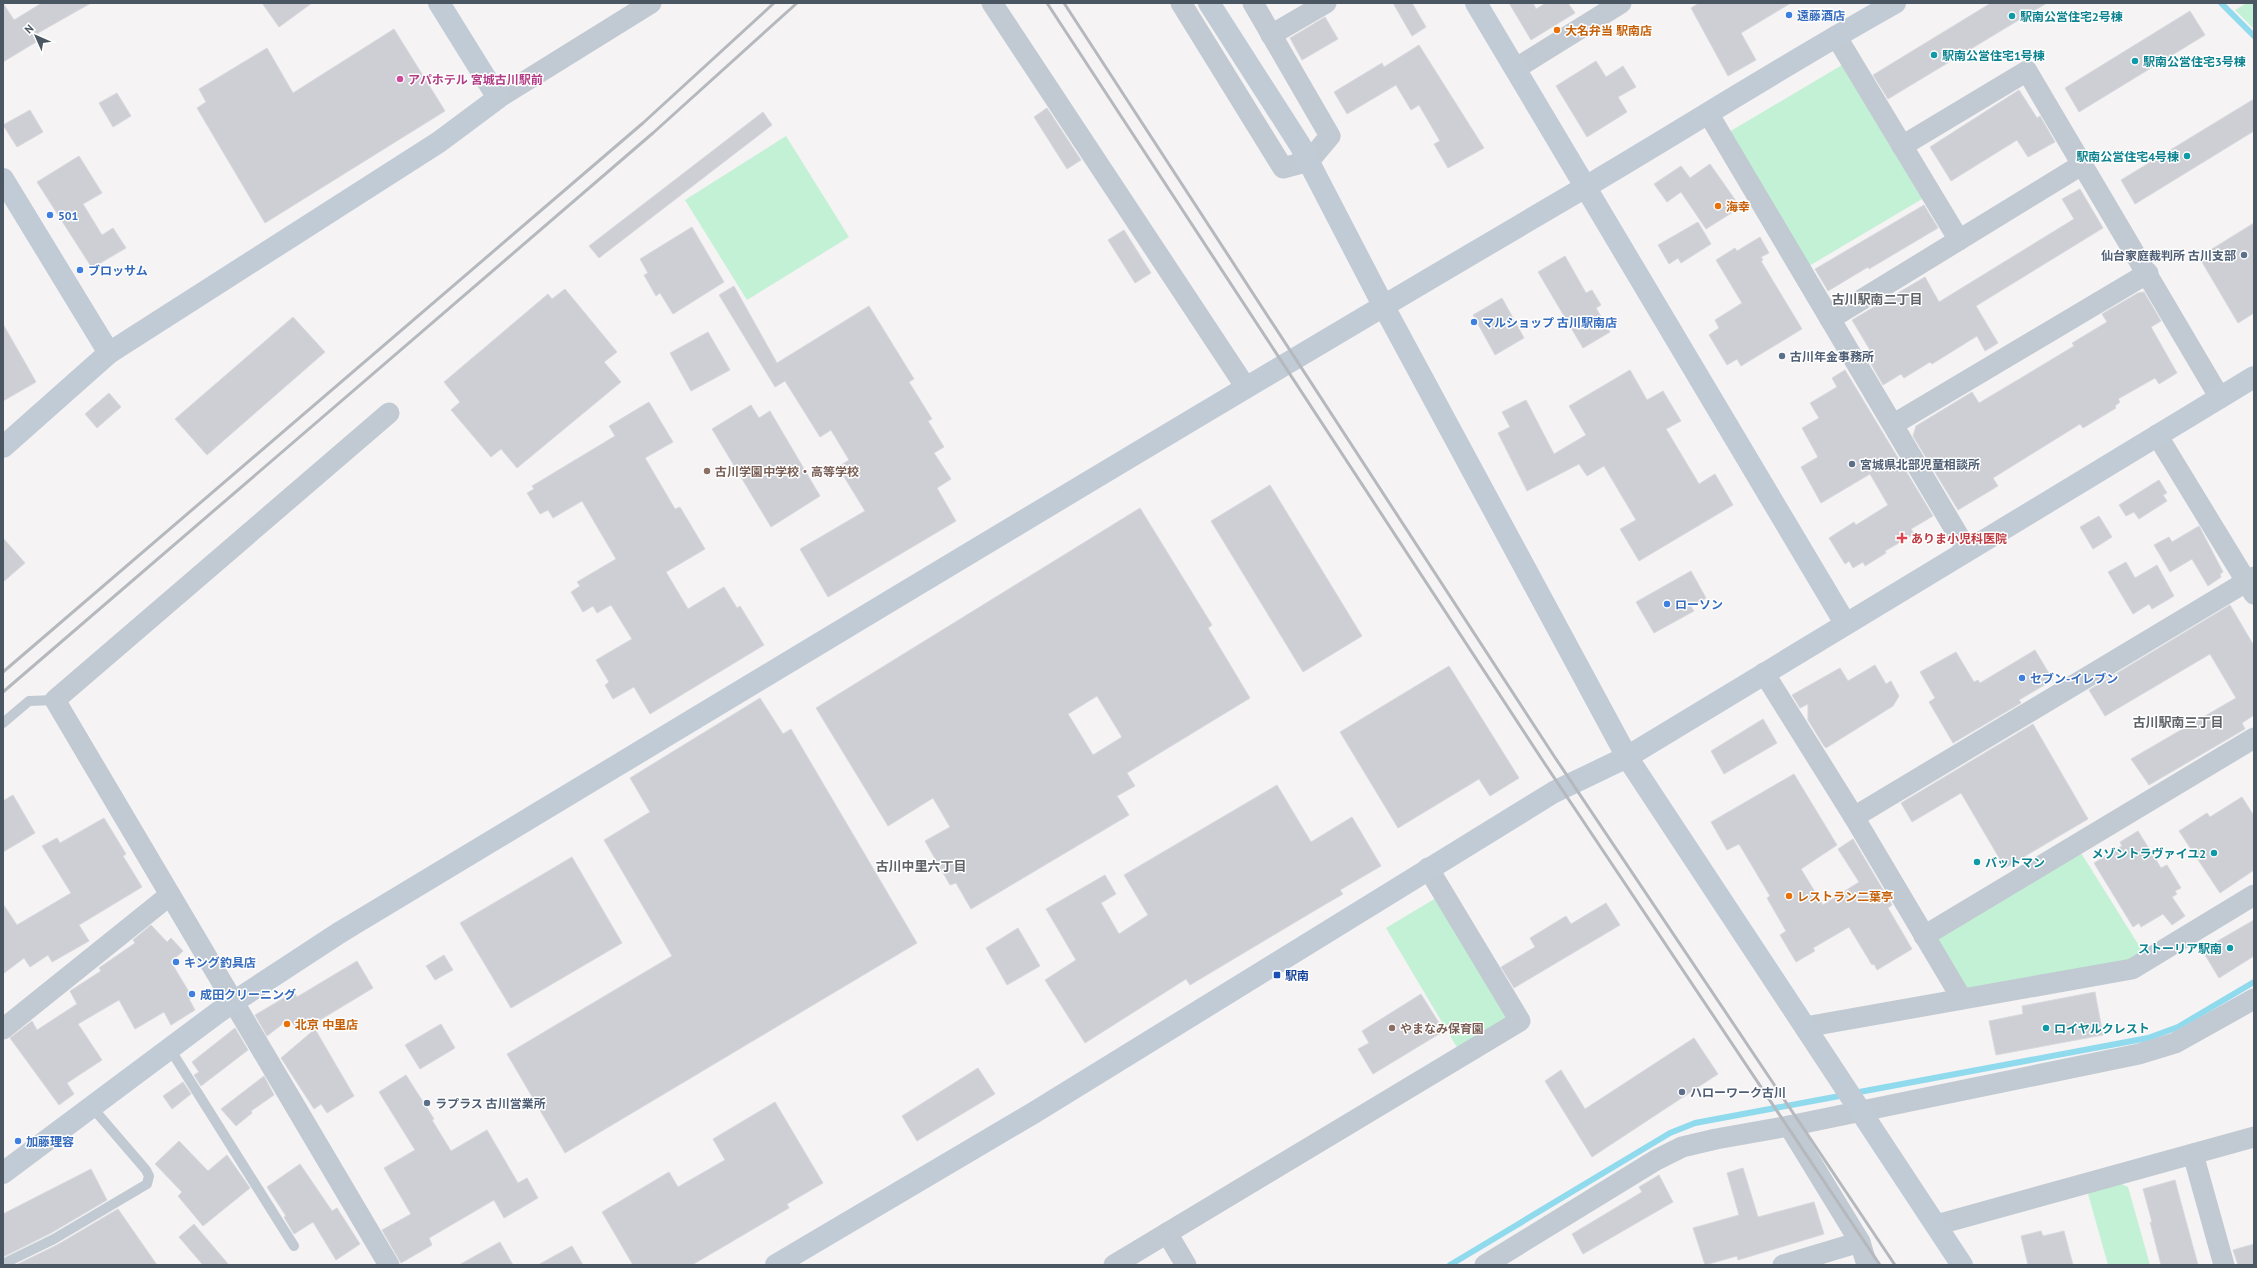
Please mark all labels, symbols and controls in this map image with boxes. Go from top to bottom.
place label: 遠藤酒店 [1797,8,1845,23]
place label: 駅南公営住宅2号棟 [2020,9,2123,24]
marker: 遠藤酒店 [1784,10,1794,20]
marker: 駅南公営住宅2号棟 [2007,11,2017,21]
north arrow [16,16,56,56]
text: N [21,21,36,36]
place label: 大名弁当 駅南店 [1565,23,1652,38]
marker: 大名弁当 駅南店 [1552,25,1562,35]
place label: 駅南公営住宅1号棟 [1942,48,2045,63]
marker: 駅南公営住宅1号棟 [1929,50,1939,60]
place label: 駅南公営住宅3号棟 [2143,54,2246,69]
marker: 駅南公営住宅3号棟 [2130,56,2140,66]
place label: アパホテル 宮城古川駅前 [408,72,543,87]
marker: アパホテル 宮城古川駅前 [395,74,405,84]
place label: 駅南公営住宅4号棟 [2076,149,2179,164]
marker: 駅南公営住宅4号棟 [2182,151,2192,161]
place label: 海幸 [1726,199,1750,214]
marker: 海幸 [1713,201,1723,211]
place label: 501 [58,208,78,223]
marker: 501 [45,210,55,220]
place label: 仙台家庭裁判所 古川支部 [2101,248,2236,263]
marker: 仙台家庭裁判所 古川支部 [2239,250,2249,260]
place label: ブロッサム [88,263,148,278]
marker: ブロッサム [75,265,85,275]
district label: 古川駅南二丁目 [1831,291,1923,308]
place label: マルショップ 古川駅南店 [1482,315,1617,330]
marker: マルショップ 古川駅南店 [1469,317,1479,327]
place label: 古川年金事務所 [1790,349,1874,364]
marker: 古川年金事務所 [1777,351,1787,361]
place label: 宮城県北部児童相談所 [1860,457,1980,472]
marker: 宮城県北部児童相談所 [1847,459,1857,469]
place label: 古川学園中学校・高等学校 [715,464,859,479]
marker: 古川学園中学校・高等学校 [702,466,712,476]
place label: ありま小児科医院 [1911,531,2007,546]
marker: ありま小児科医院 [1896,532,1908,544]
place label: ローソン [1675,597,1723,612]
marker: ローソン [1662,599,1672,609]
place label: セブン-イレブン [2030,671,2118,686]
marker: セブン-イレブン [2017,673,2027,683]
district label: 古川駅南三丁目 [2132,714,2224,731]
place label: メゾントラヴァイユ2 [2091,846,2206,861]
marker: メゾントラヴァイユ2 [2209,848,2219,858]
place label: バットマン [1985,855,2045,870]
marker: バットマン [1972,857,1982,867]
district label: 古川中里六丁目 [875,858,967,875]
place label: レストラン二葉亭 [1797,889,1893,904]
marker: レストラン二葉亭 [1784,891,1794,901]
place label: ストーリア駅南 [2138,941,2222,956]
marker: ストーリア駅南 [2225,943,2235,953]
place label: キング釣具店 [184,955,256,970]
marker: キング釣具店 [171,957,181,967]
place label: 駅南 [1285,968,1309,983]
marker: 駅南 [1272,970,1282,980]
place label: 成田クリーニング [200,987,296,1002]
marker: 成田クリーニング [187,989,197,999]
place label: 北京 中里店 [295,1017,358,1032]
marker: 北京 中里店 [282,1019,292,1029]
place label: やまなみ保育園 [1400,1021,1484,1036]
place label: ロイヤルクレスト [2054,1021,2150,1036]
marker: やまなみ保育園 [1387,1023,1397,1033]
marker: ロイヤルクレスト [2041,1023,2051,1033]
place label: ハローワーク古川 [1690,1085,1786,1100]
marker: ハローワーク古川 [1677,1087,1687,1097]
place label: ラプラス 古川営業所 [435,1096,546,1111]
marker: ラプラス 古川営業所 [422,1098,432,1108]
place label: 加藤理容 [26,1134,74,1149]
marker: 加藤理容 [13,1136,23,1146]

